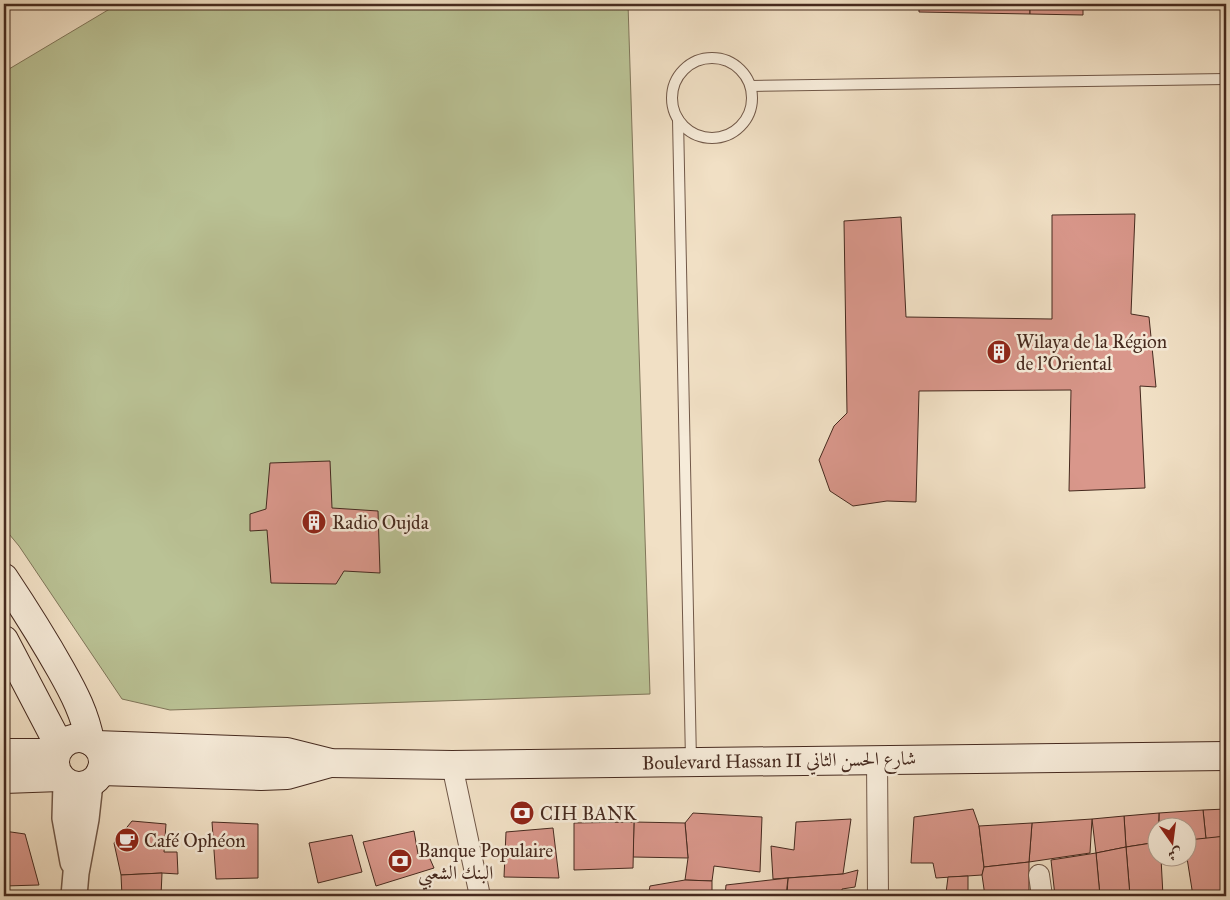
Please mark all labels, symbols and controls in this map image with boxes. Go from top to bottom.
place label: Wilaya de la Région de l'Oriental [1016,330,1167,375]
building icon: Wilaya de la Région de l'Oriental [986,339,1012,365]
building icon: Radio Oujda [301,509,327,535]
place label: Radio Oujda [332,511,430,534]
street label: Boulevard Hassan II شارع الحسن الثاني [642,747,916,778]
bank icon: CIH BANK [509,800,535,826]
place label: CIH BANK [540,802,637,825]
north arrow [1148,818,1198,868]
cafe icon: Café Ophéon [114,827,140,853]
place label: Café Ophéon [144,829,246,852]
place label: Banque Populaire البنك الشعبي [418,839,553,891]
text: ش [1166,844,1184,864]
bank icon: Banque Populaire البنك الشعبي [387,848,413,874]

